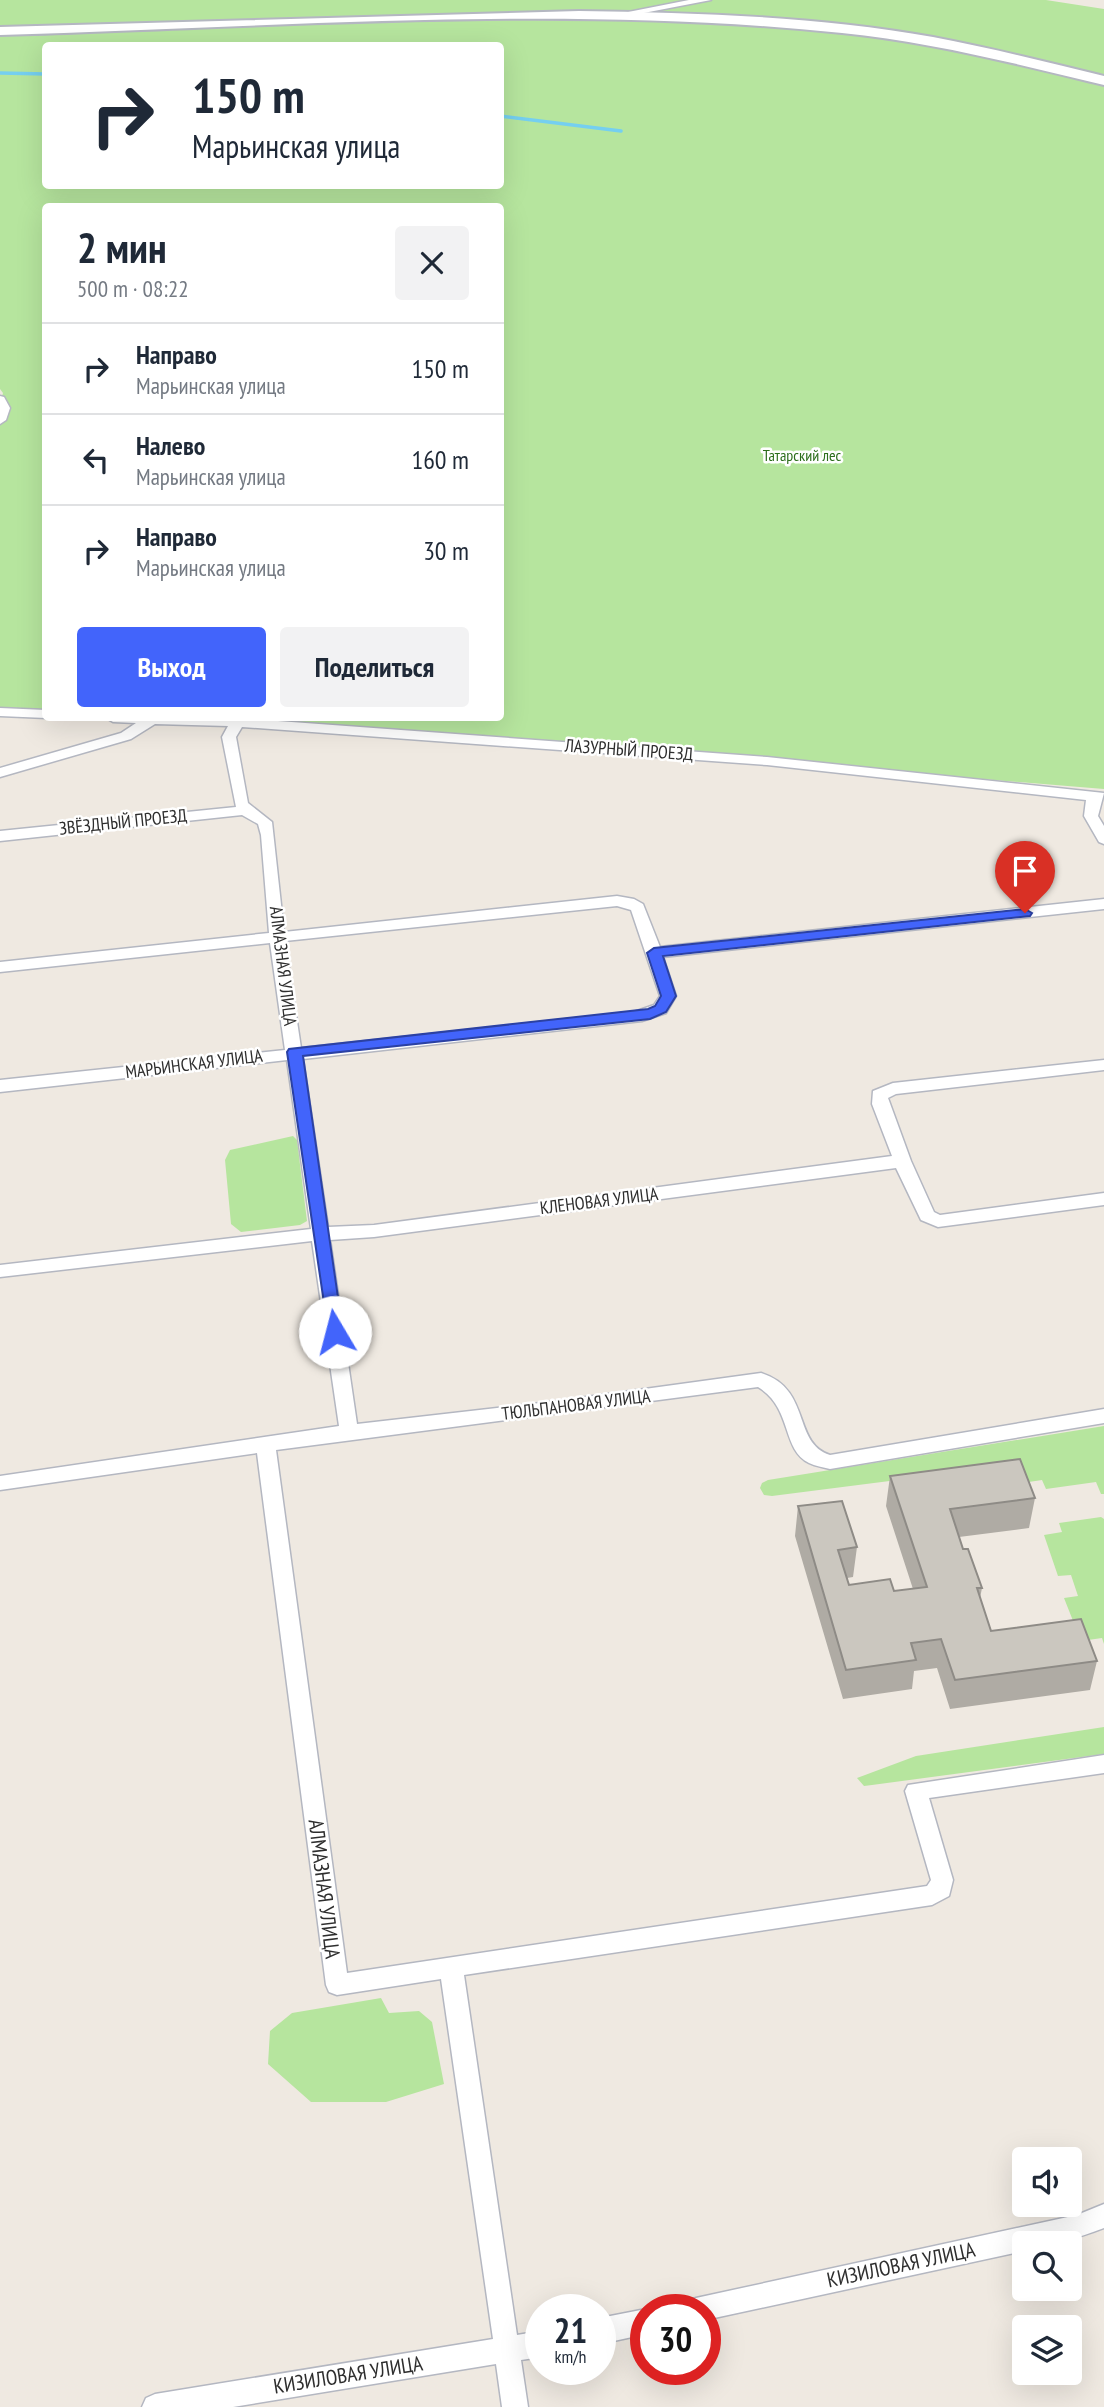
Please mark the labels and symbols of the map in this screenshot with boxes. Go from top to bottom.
park label: Татарский лес [763,445,842,465]
street label: ЛАЗУРНЫЙ ПРОЕЗД [563,733,694,765]
street label: ЗВЁЗДНЫЙ ПРОЕЗД [58,803,188,840]
pin [995,841,1055,913]
street label: АЛМАЗНАЯ УЛИЦА [265,905,302,1027]
street label: МАРЬИНСКАЯ УЛИЦА [124,1044,264,1083]
street label: КЛЕНОВАЯ УЛИЦА [539,1182,660,1219]
position arrow [298,1295,372,1369]
street label: ТЮЛЬПАНОВАЯ УЛИЦА [500,1384,652,1425]
street label: АЛМАЗНАЯ УЛИЦА [303,1818,346,1960]
street label: КИЗИЛОВАЯ УЛИЦА [824,2236,977,2293]
speed limit sign: 30 [630,2294,721,2385]
street label: КИЗИЛОВАЯ УЛИЦА [271,2349,424,2400]

